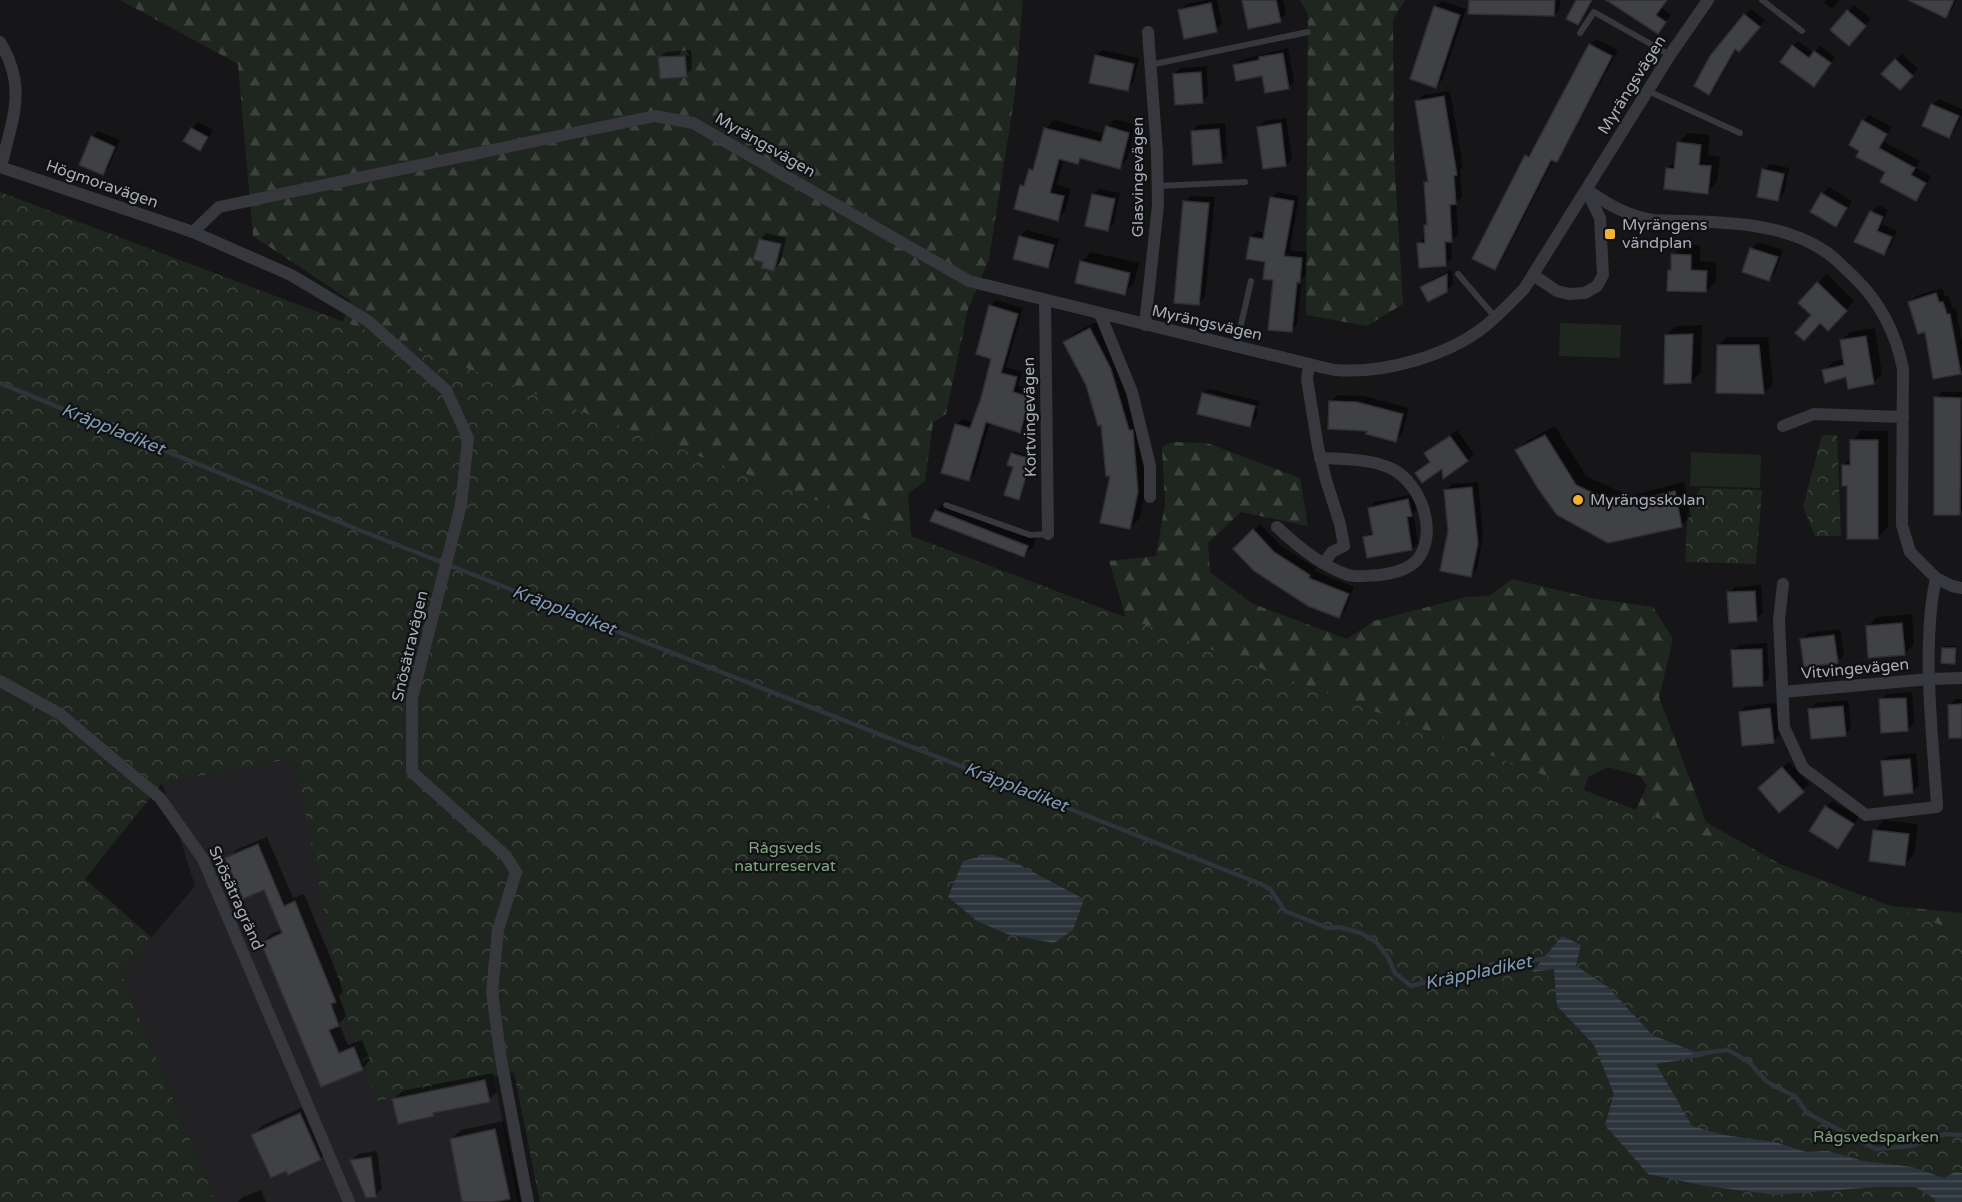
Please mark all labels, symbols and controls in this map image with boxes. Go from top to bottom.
street label: Myrängsvägen [1594,32,1670,138]
street label: Myrängsvägen [711,108,819,182]
street label: Glasvingevägen [1128,117,1148,237]
street label: Högmoravägen [43,155,161,213]
place label: Myrängens vändplan [1622,215,1707,253]
marker: Myrängens vändplan [1603,227,1617,241]
street label: Myrängsvägen [1150,301,1264,345]
street label: Kortvingevägen [1019,357,1041,477]
water label: Kräppladiket [58,398,170,460]
place label: Myrängsskolan [1590,490,1705,510]
marker: Myrängsskolan [1571,493,1585,507]
water label: Kräppladiket [509,580,621,641]
street label: Snösätravägen [388,589,432,703]
street label: Vitvingevägen [1800,654,1910,684]
water label: Kräppladiket [961,757,1073,818]
park label: Rågsveds naturreservat [734,838,836,876]
street label: Snösätragränd [204,843,268,953]
water label: Kräppladiket [1422,949,1536,994]
park label: Rågsvedsparken [1813,1127,1939,1147]

